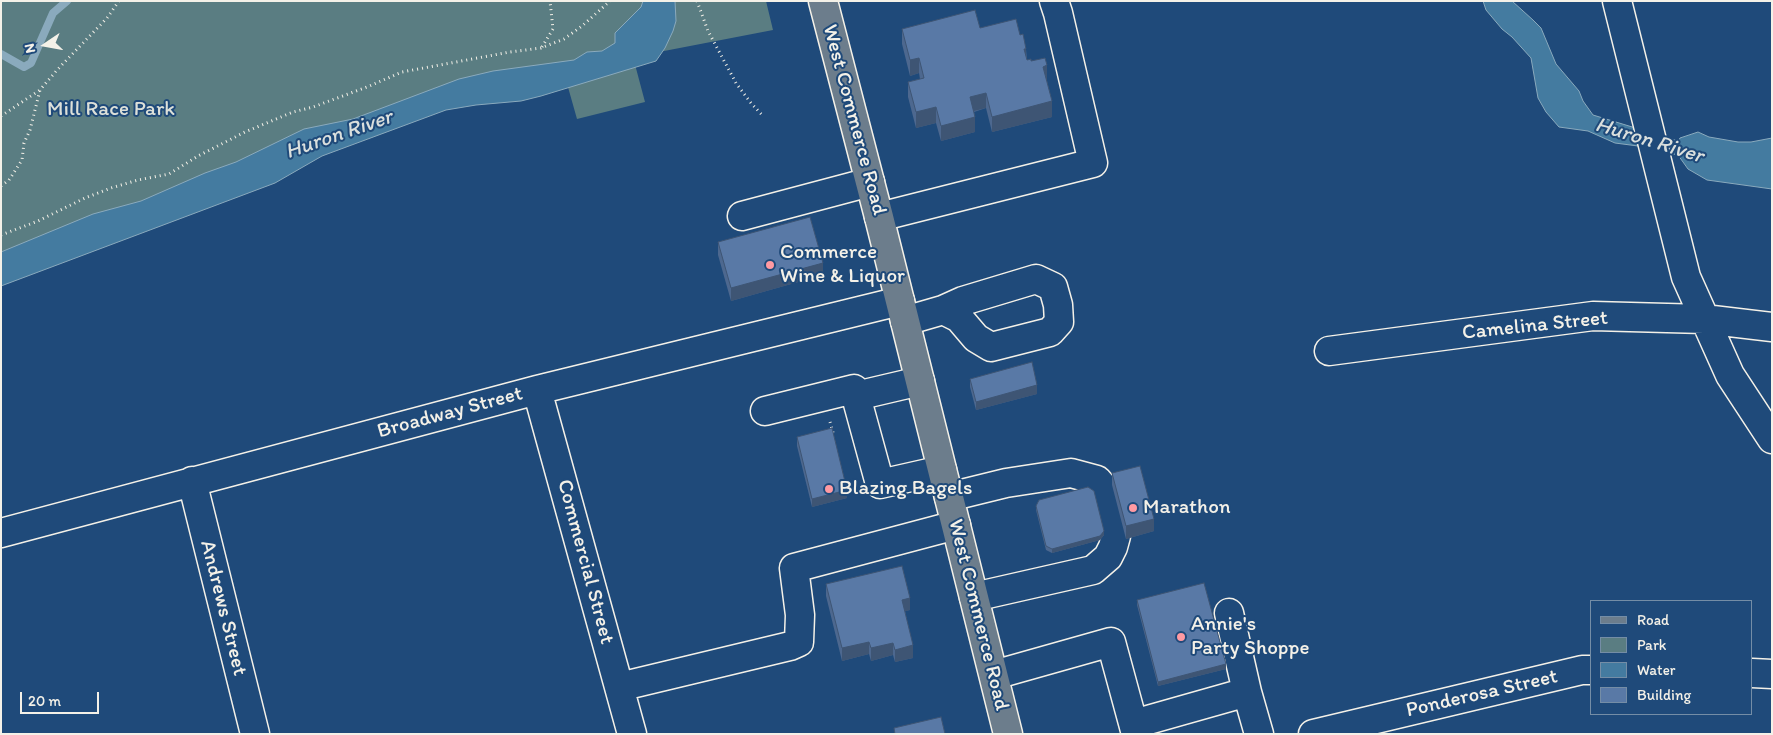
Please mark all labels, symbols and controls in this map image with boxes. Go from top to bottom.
north arrow [20,20,70,70]
street label: West Commerce Road [816,22,892,218]
text: N [21,42,39,55]
park label: Mill Race Park [47,97,175,123]
water label: Huron River [282,104,396,166]
water label: Huron River [1592,112,1706,170]
place label: Commerce Wine & Liquor [780,240,905,290]
marker: Commerce Wine & Liquor [764,259,776,271]
street label: Camelina Street [1461,306,1609,346]
street label: Broadway Street [375,381,525,445]
place label: Blazing Bagels [839,476,972,502]
street label: Commercial Street [551,477,619,647]
marker: Blazing Bagels [823,483,835,495]
place label: Marathon [1143,495,1231,521]
marker: Marathon [1127,502,1139,514]
street label: West Commerce Road [942,517,1014,713]
street label: Andrews Street [194,538,252,678]
legend [1590,600,1753,715]
text: Road [1637,611,1669,629]
place label: Annie's Party Shoppe [1191,612,1309,662]
marker: Annie's Party Shoppe [1175,631,1187,643]
text: Park [1637,636,1667,654]
text: Water [1637,661,1675,679]
street label: Ponderosa Street [1404,664,1560,724]
scale bar [22,682,101,714]
text: Building [1637,686,1691,704]
text: 20 m [28,692,61,710]

